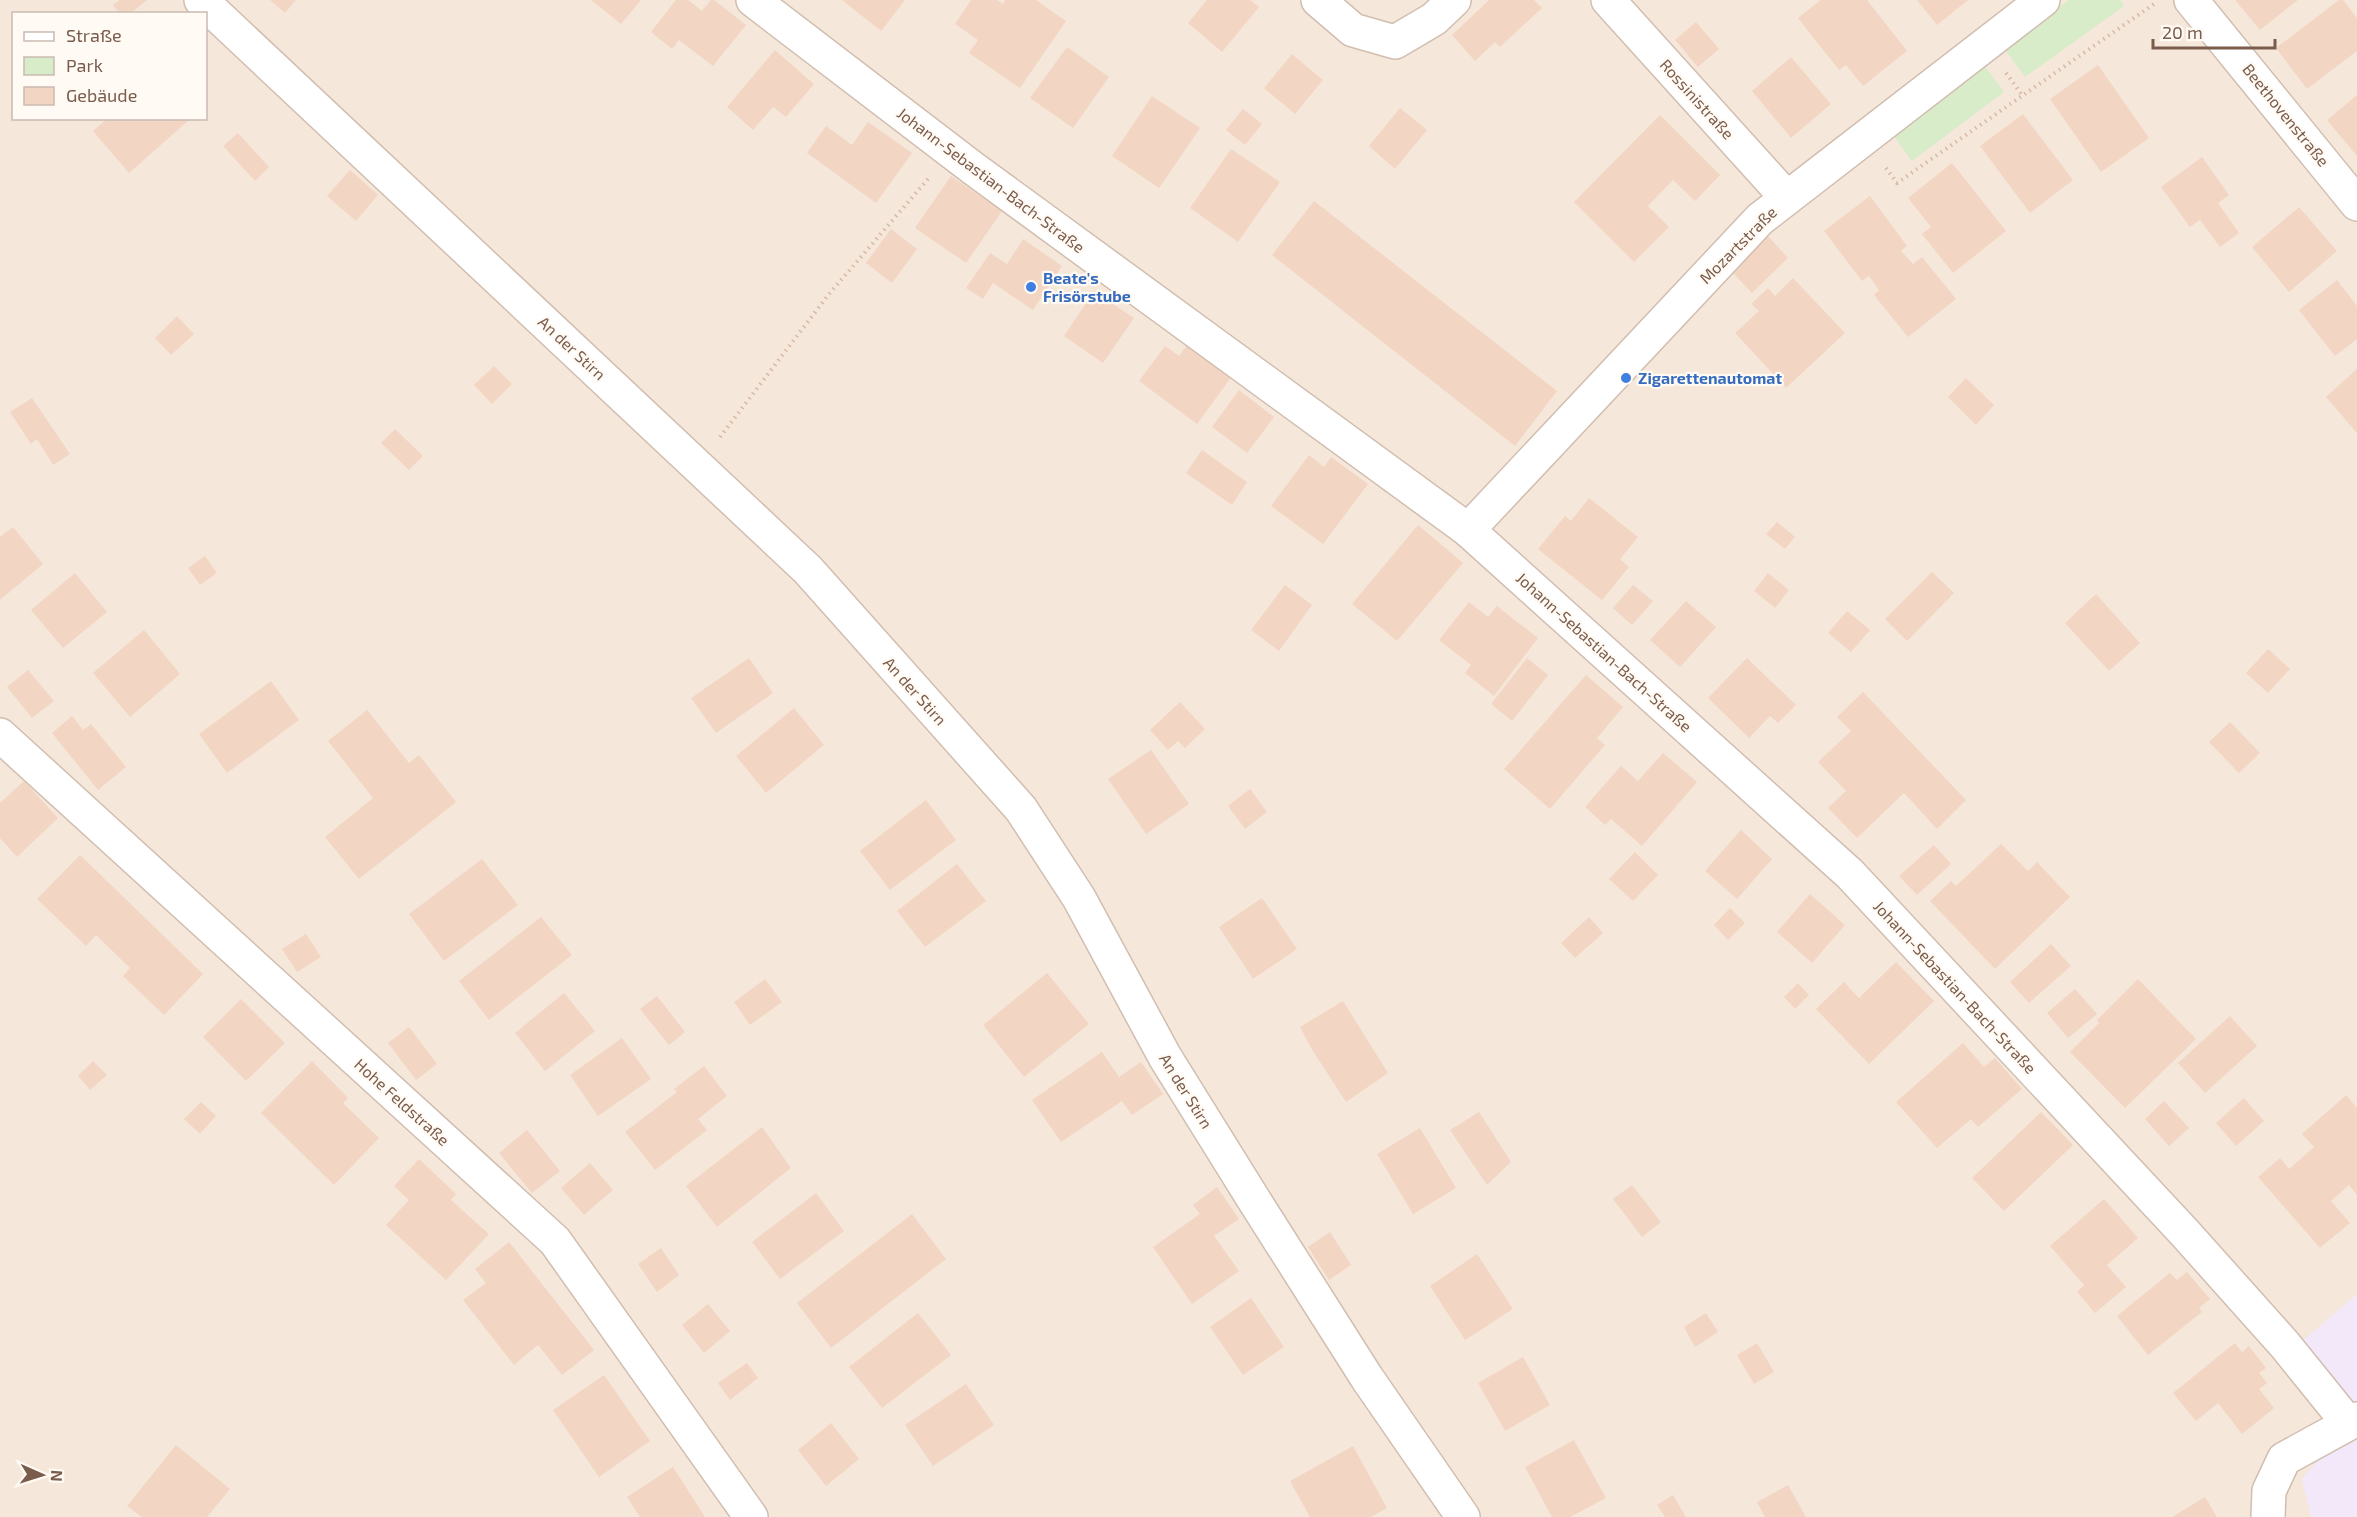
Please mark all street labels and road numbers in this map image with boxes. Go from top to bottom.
street label: Rossinistraße [1656,55,1738,143]
street label: Beethovenstraße [2239,60,2334,170]
street label: Johann-Sebastian-Bach-Straße [894,103,1089,256]
street label: Mozartstraße [1695,202,1780,287]
street label: An der Stirn [535,312,610,384]
street label: Johann-Sebastian-Bach-Straße [1513,568,1696,735]
street label: An der Stirn [880,653,951,729]
street label: Johann-Sebastian-Bach-Straße [1870,896,2041,1077]
street label: An der Stirn [1156,1050,1217,1132]
street label: Hohe Feldstraße [351,1054,454,1149]

